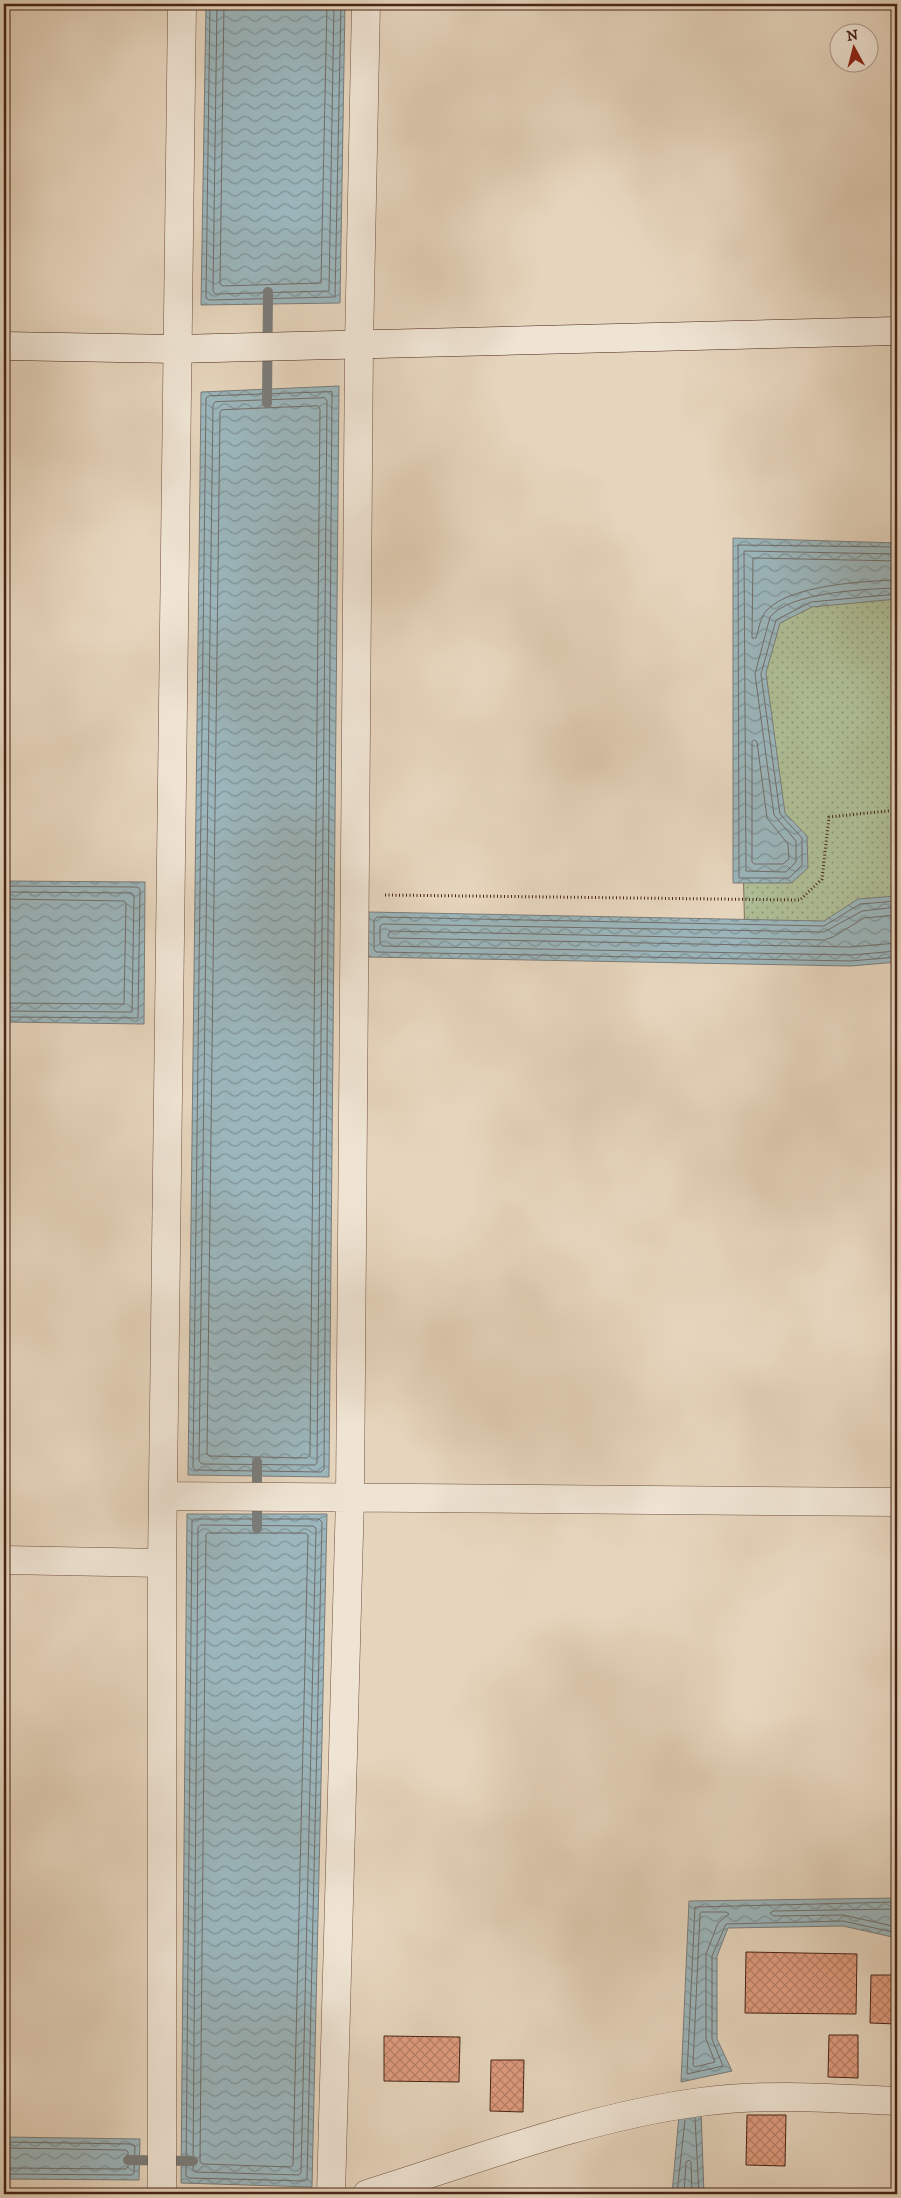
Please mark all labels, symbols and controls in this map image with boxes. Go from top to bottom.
north arrow [828,22,878,72]
text: N [846,26,860,46]

